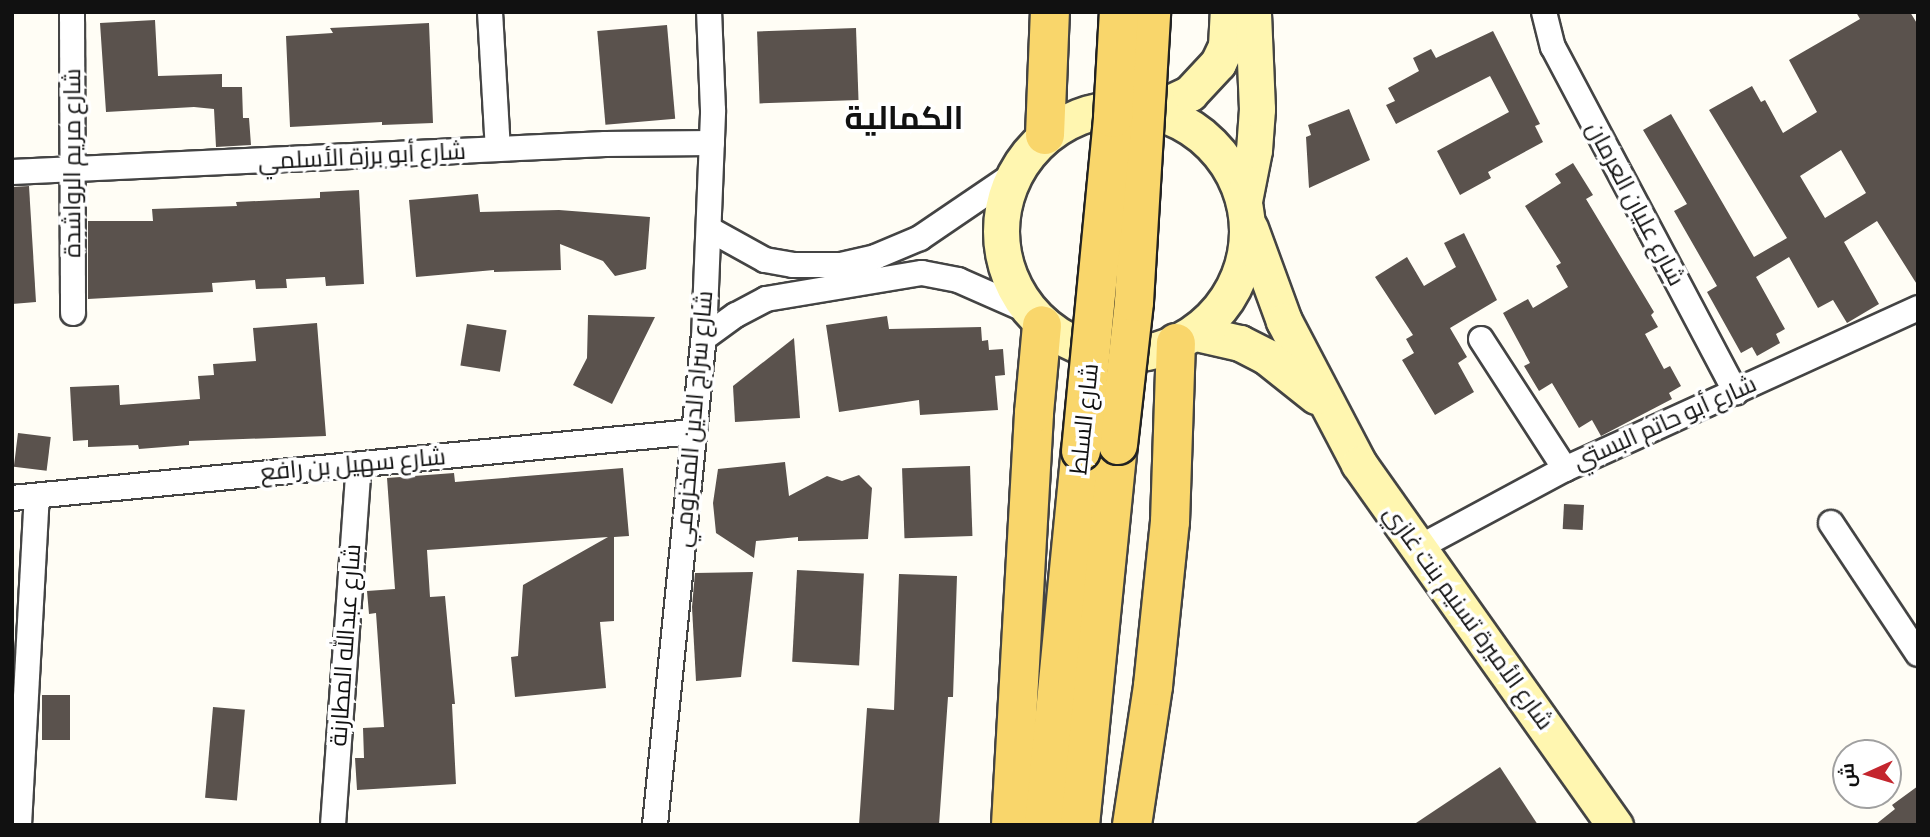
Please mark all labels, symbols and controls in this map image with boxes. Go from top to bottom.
street label: شارع مريم الرواشدة [59,68,87,258]
district label: الكمالية [845,99,963,137]
street label: شارع عليان العرمان [1580,117,1690,291]
street label: شارع أبو برزة الأسلمي [257,137,467,177]
street label: شارع سراج الدين المخزومي [668,289,720,549]
street label: شارع السلط [1065,362,1105,476]
street label: شارع أبو حاتم البستي [1569,370,1761,476]
street label: شارع سهيل بن رافع [259,443,447,487]
street label: شارع الأميرة تسنيم بنت غازي [1377,500,1559,736]
street label: شارع عبدالله المطارنة [325,543,367,747]
north arrow [1832,739,1902,809]
text: ش [1835,762,1860,788]

